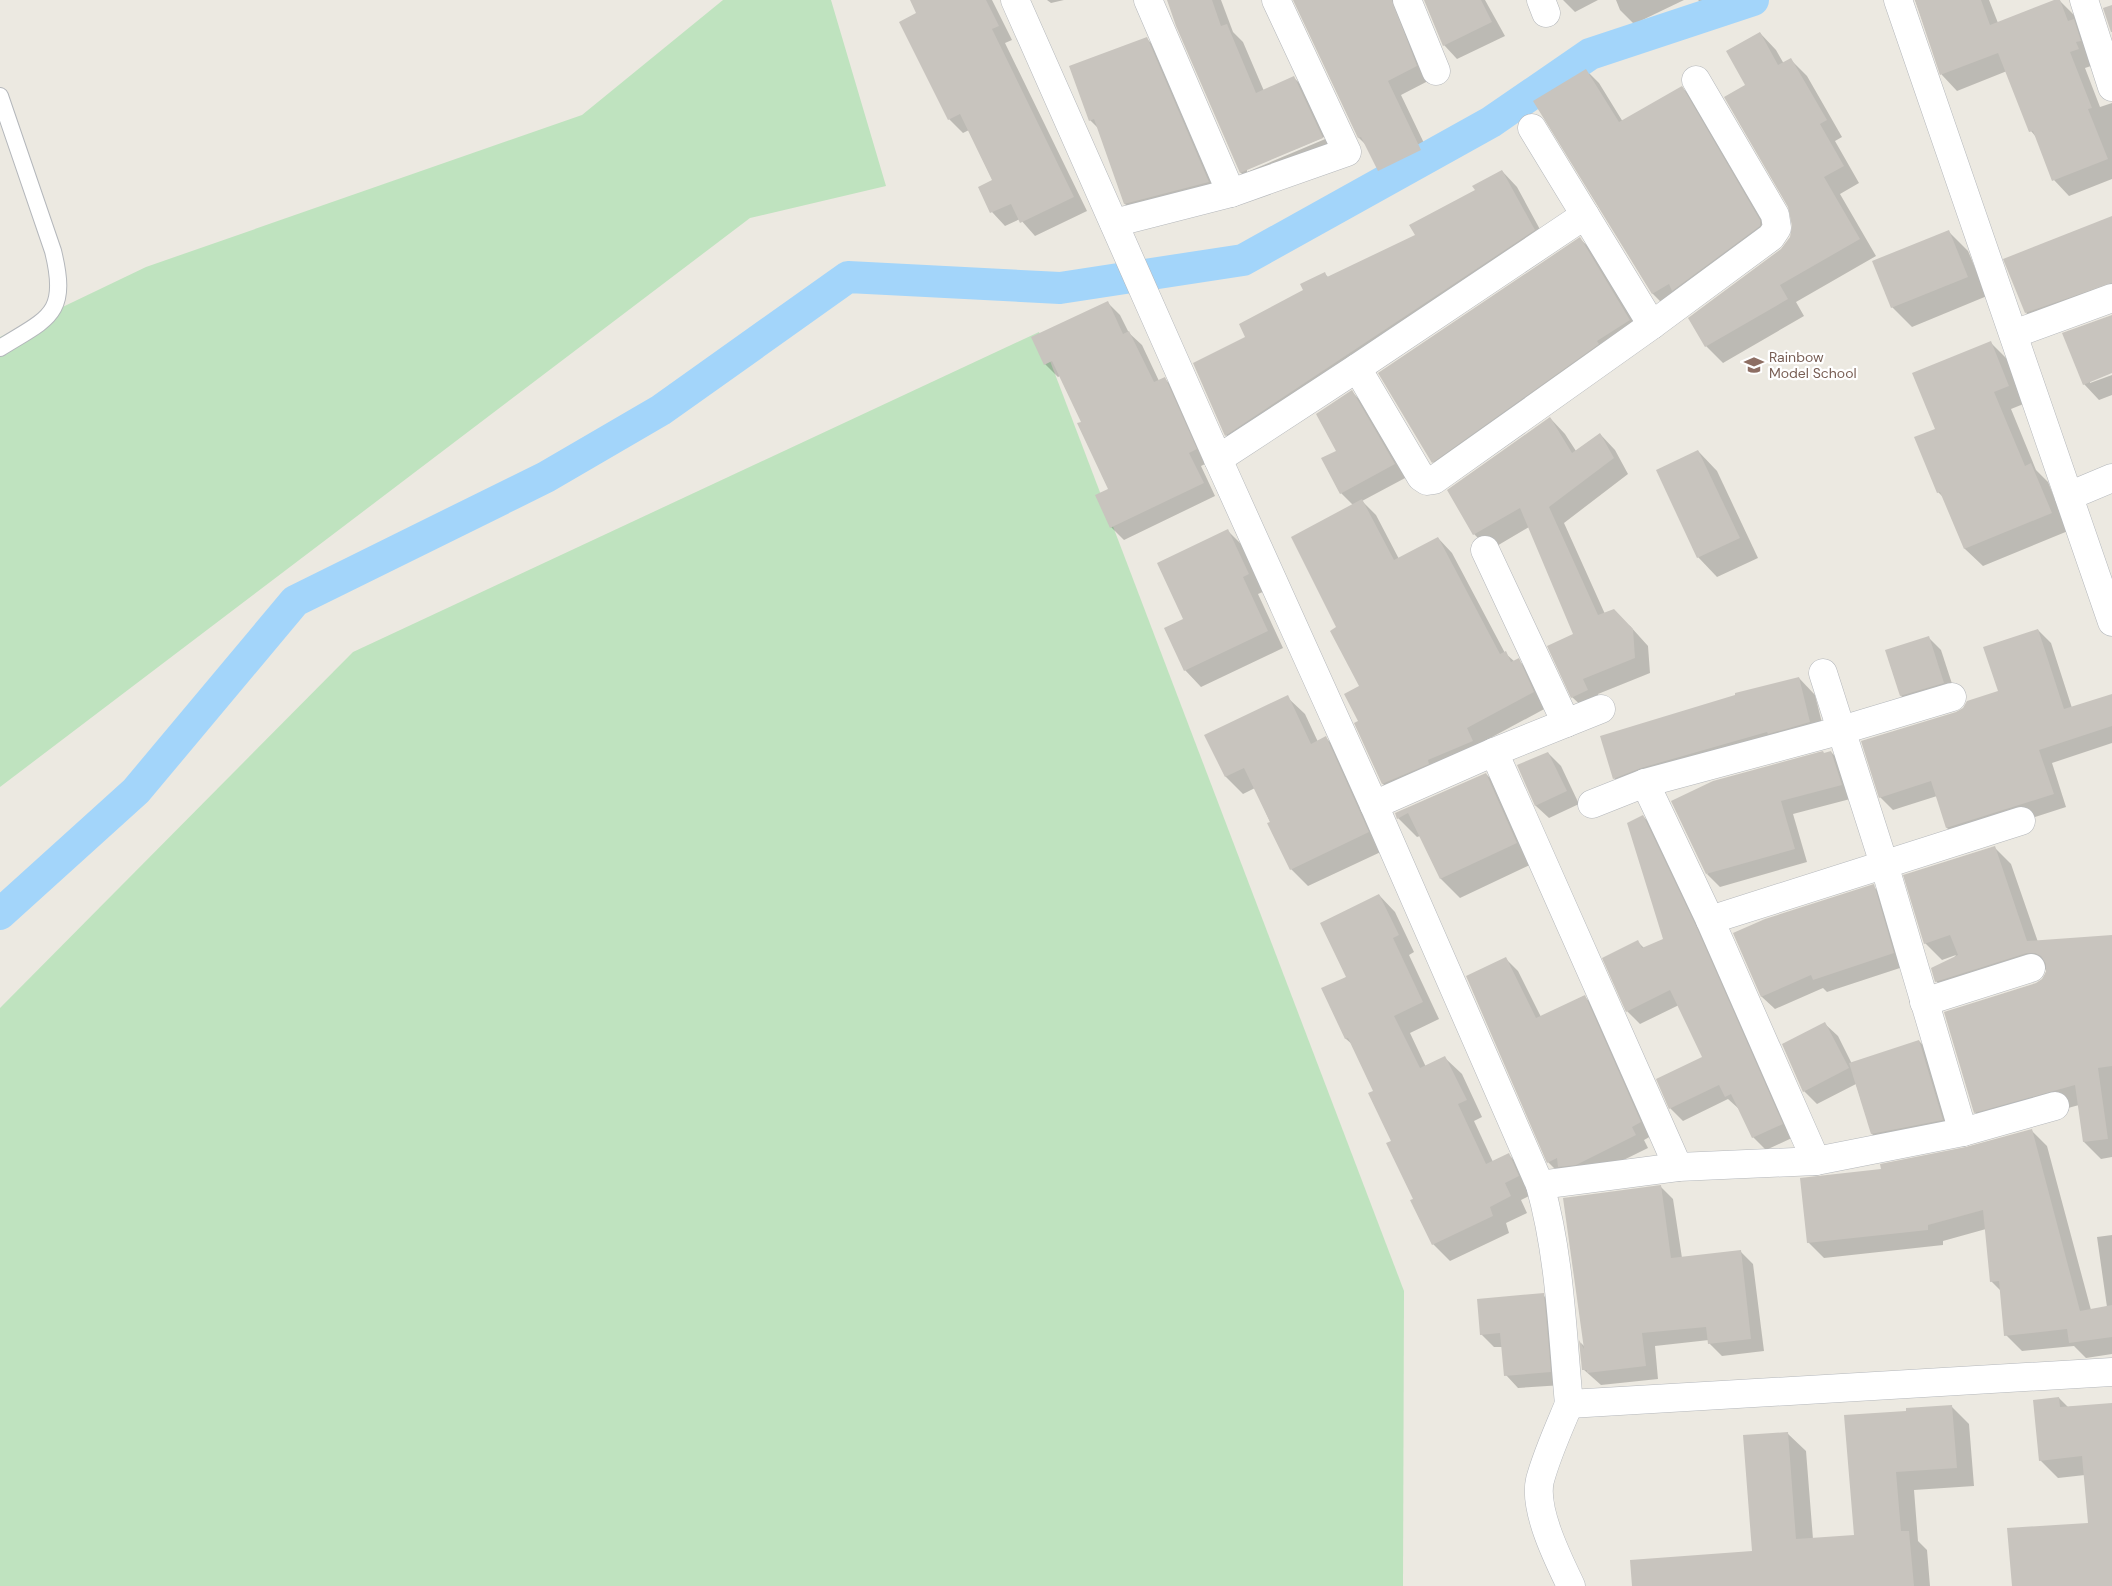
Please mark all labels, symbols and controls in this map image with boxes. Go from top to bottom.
place label: Rainbow Model School [1769,348,1857,382]
school or university icon: Rainbow Model School [1743,354,1765,376]

